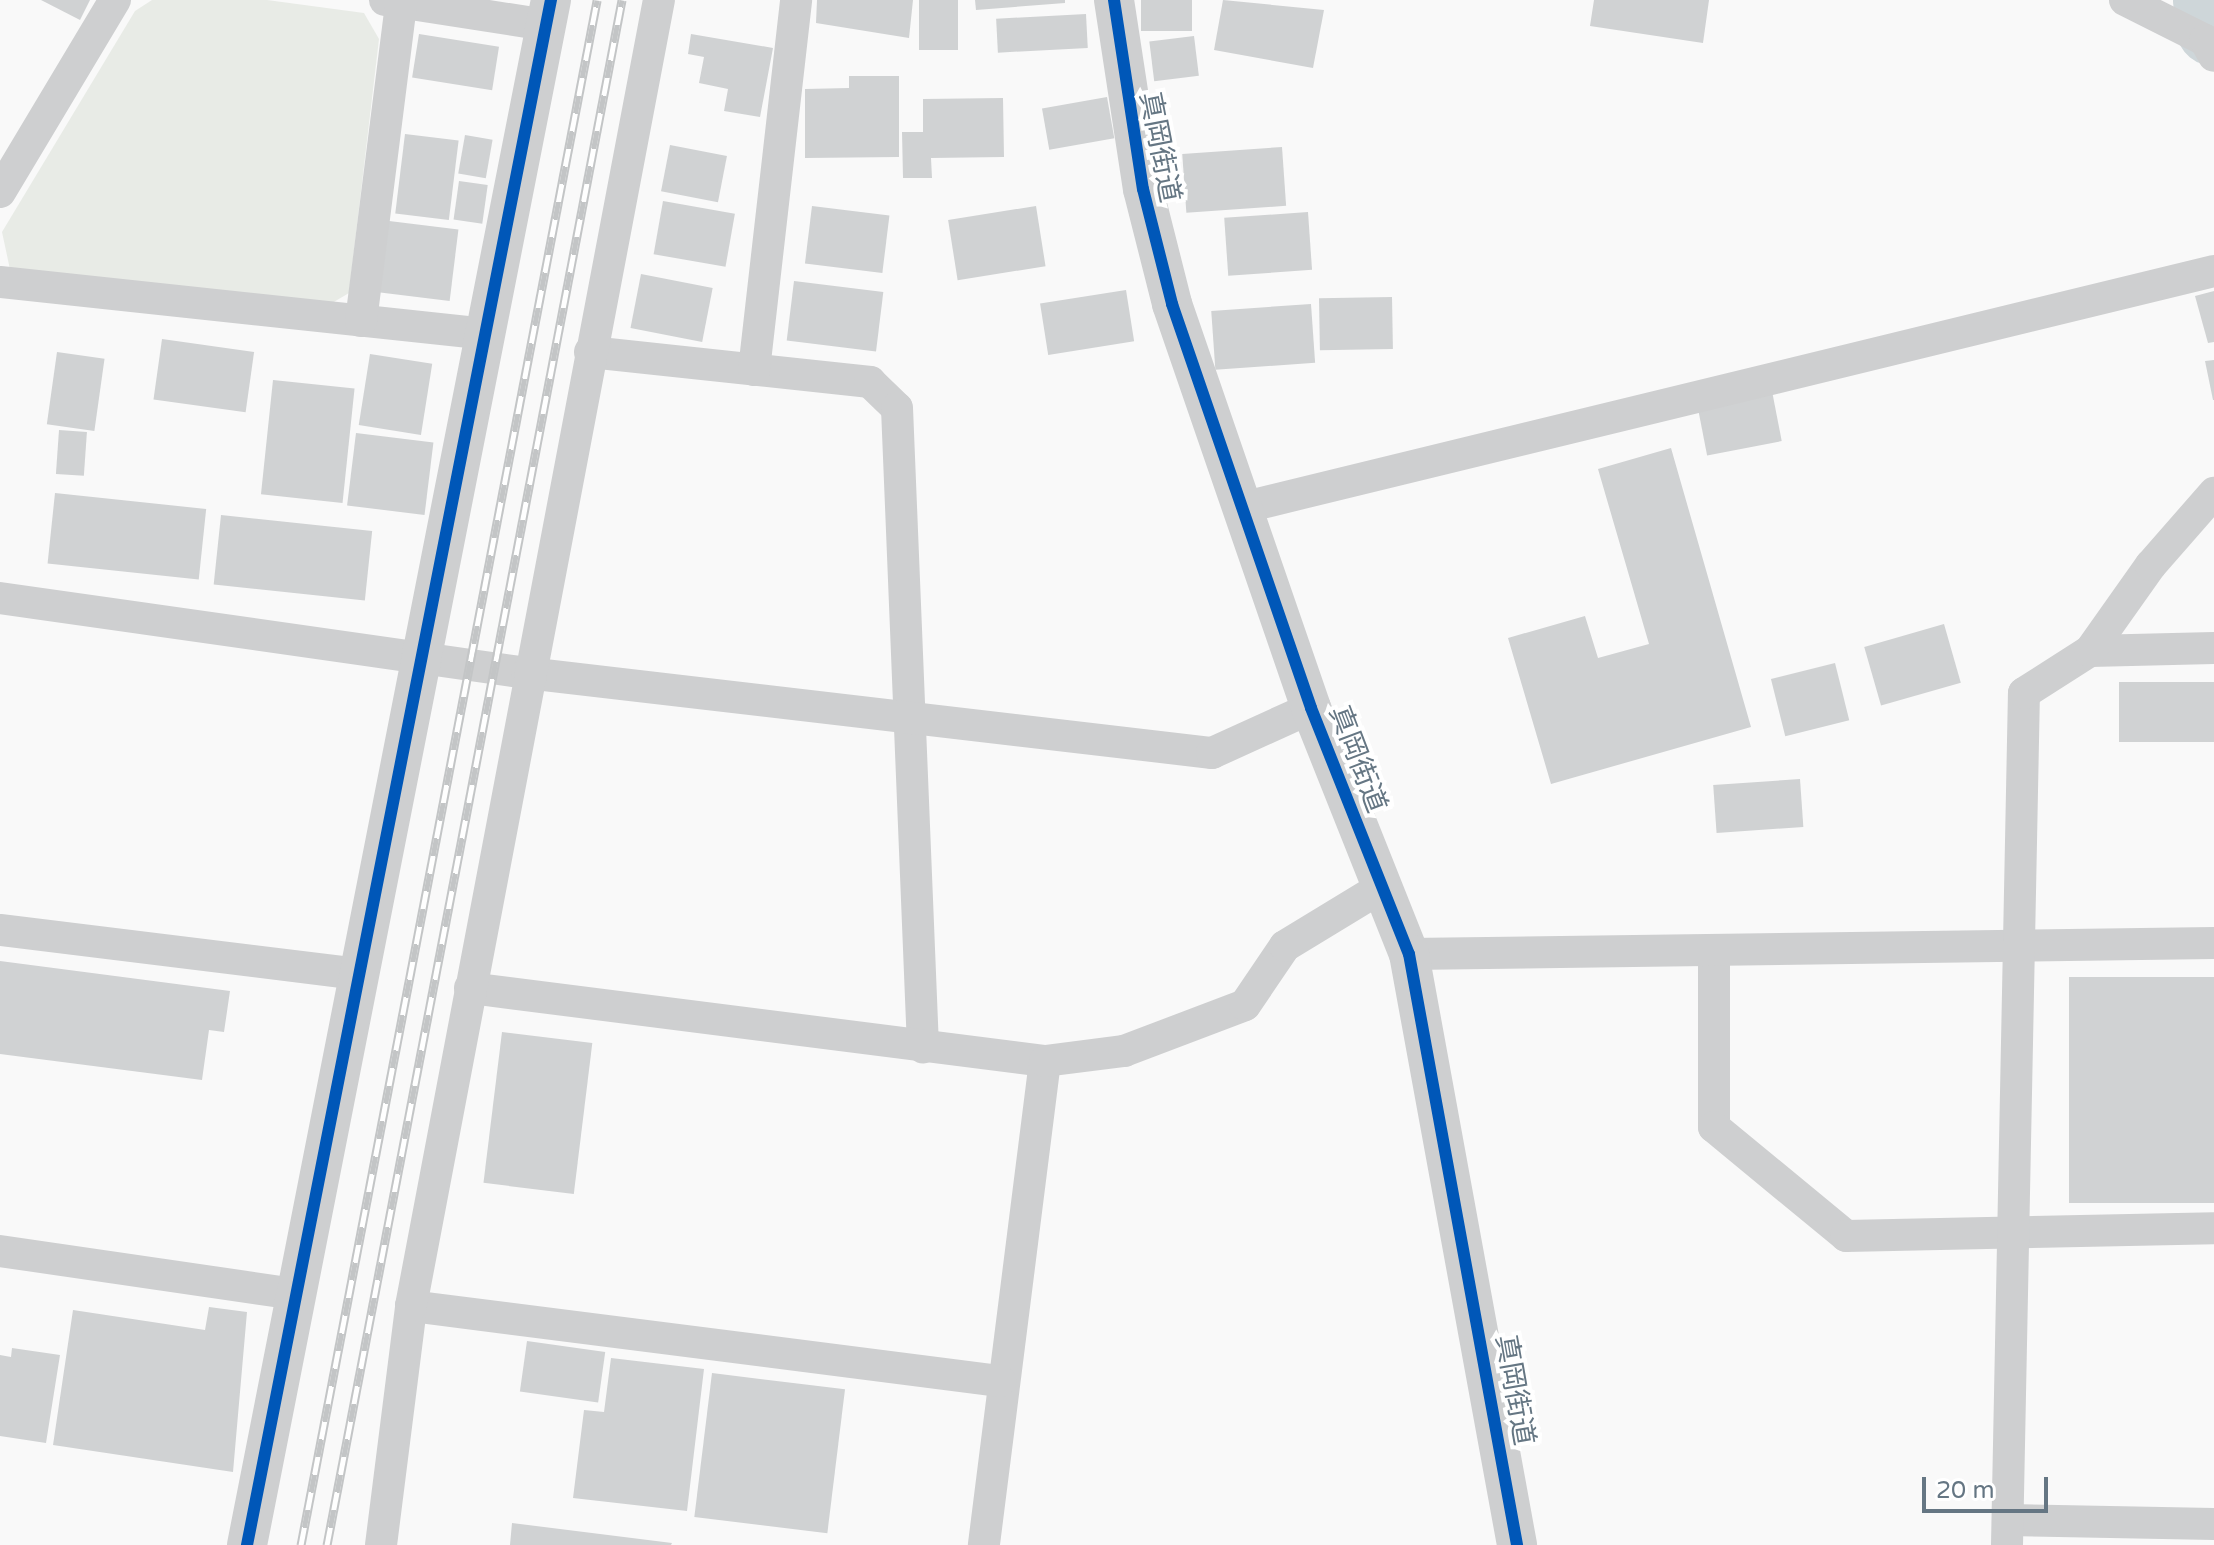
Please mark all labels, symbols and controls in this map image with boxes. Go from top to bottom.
street label: 真岡街道 [1133,89,1187,205]
street label: 真岡街道 [1322,701,1394,817]
street label: 真岡街道 [1489,1332,1541,1448]
scale bar [1926,1461,2052,1511]
text: 20 m [1936,1476,1994,1505]

